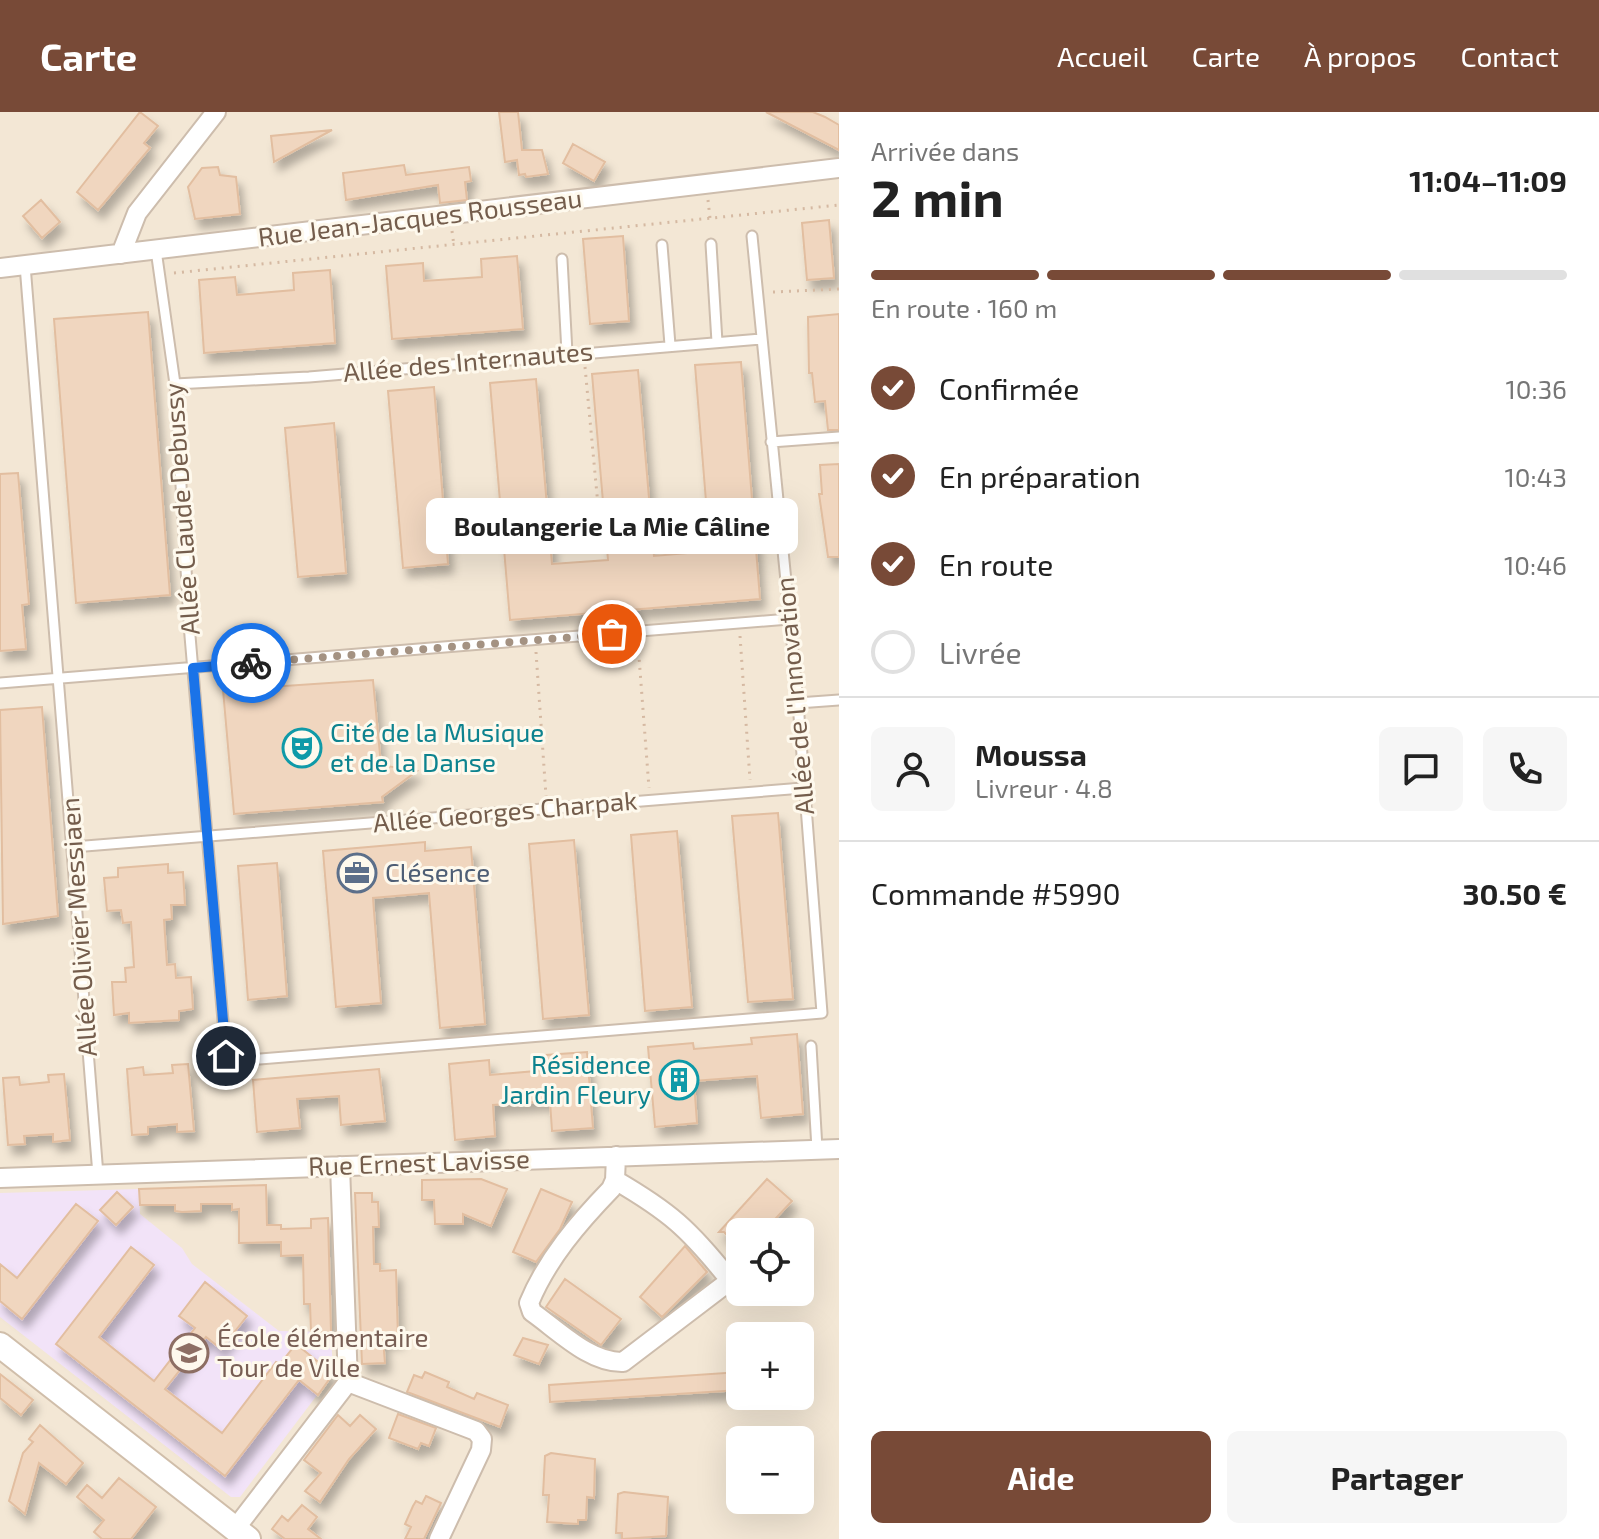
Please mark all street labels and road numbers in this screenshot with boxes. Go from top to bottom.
street label: Rue Jean-Jacques Rousseau [256,181,584,252]
street label: Allée des Internautes [342,334,594,387]
street label: Allée Claude Debussy [156,382,205,636]
street label: Allée de l'Innovation [768,576,819,816]
street label: Allée Georges Charpak [371,784,638,838]
street label: Allée Olivier Messiaen [53,796,102,1058]
street label: Rue Ernest Lavisse [308,1142,530,1181]

